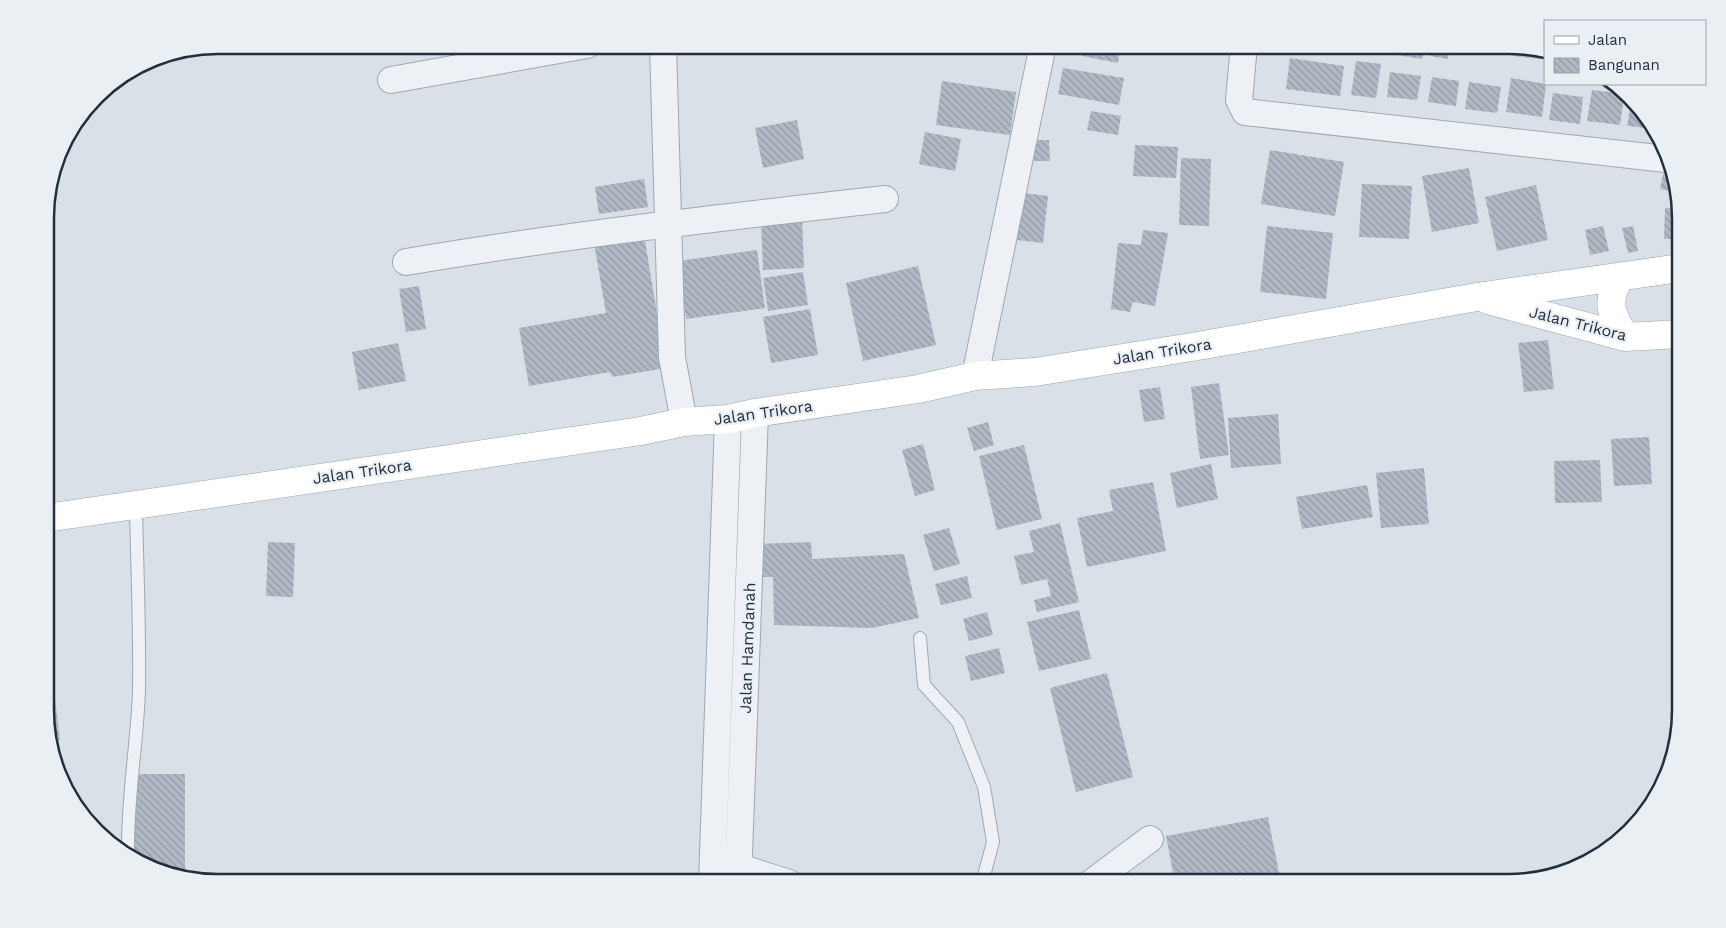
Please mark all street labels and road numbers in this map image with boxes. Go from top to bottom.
street label: Jalan Trikora [1527,302,1629,345]
street label: Jalan Trikora [1111,334,1213,369]
street label: Jalan Trikora [712,396,814,429]
street label: Jalan Trikora [311,455,413,488]
street label: Jalan Hamdanah [736,582,759,714]

